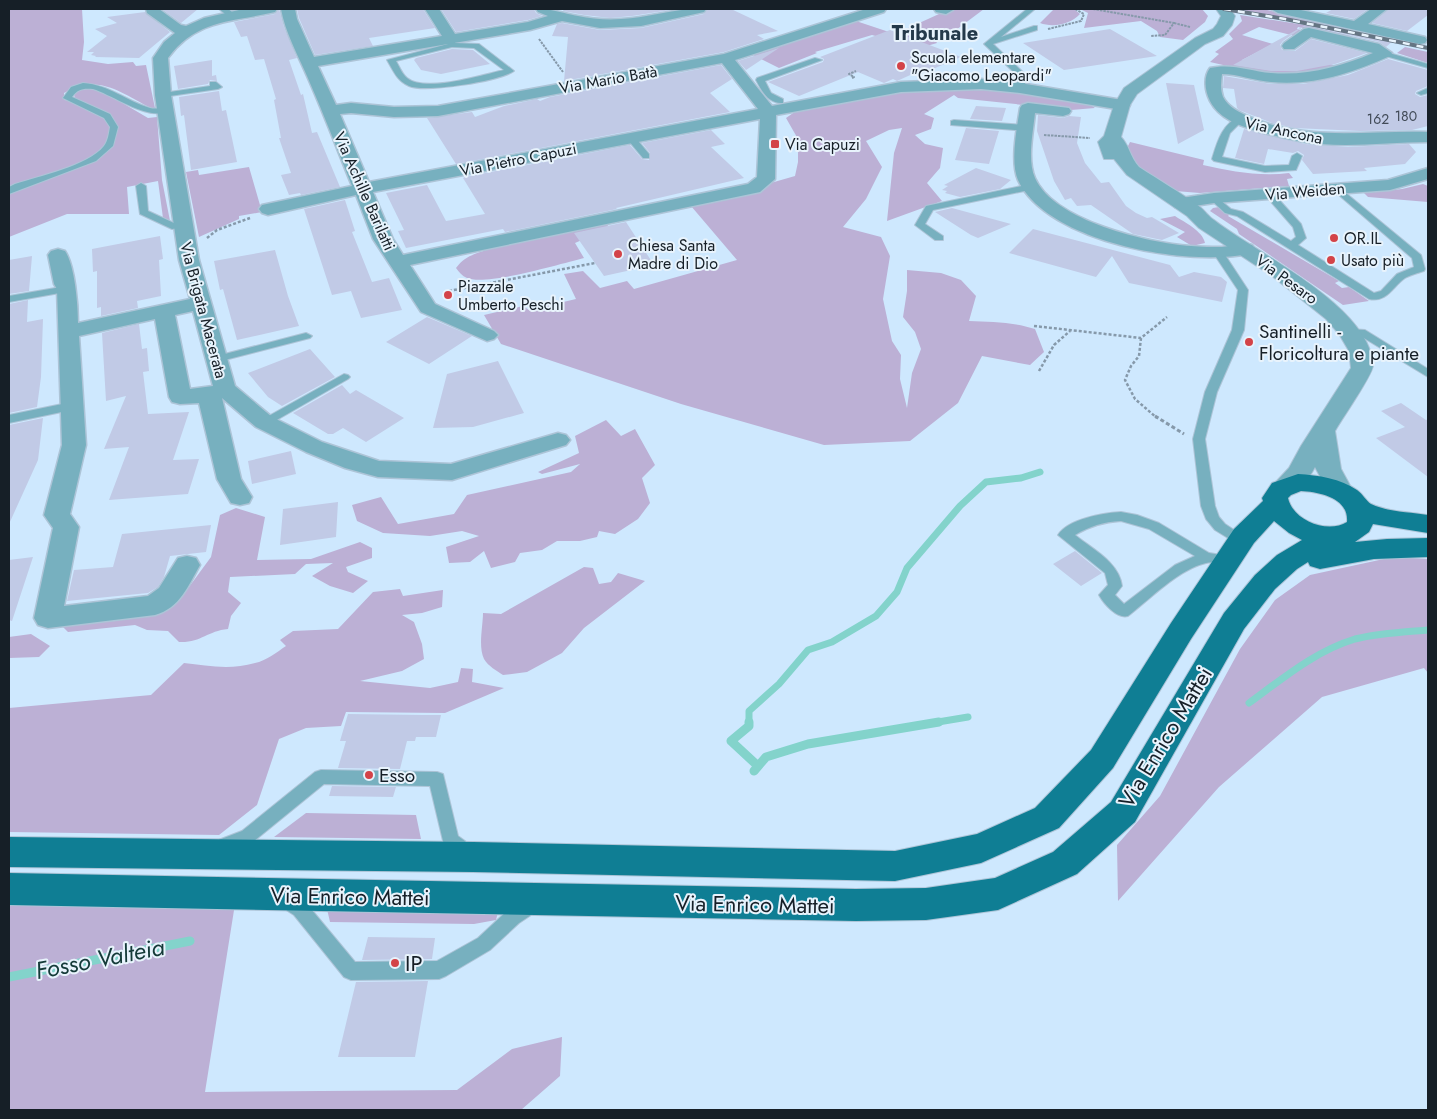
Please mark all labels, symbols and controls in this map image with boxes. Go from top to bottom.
district label: Tribunale [892,19,978,48]
place label: Scuola elementare "Giacomo Leopardi" [911,46,1052,87]
street label: Via Mario Batà [557,60,659,99]
marker: Scuola elementare "Giacomo Leopardi" [895,60,907,72]
house number: 180 [1395,106,1417,126]
house number: 162 [1367,109,1389,129]
street label: Via Ancona [1243,111,1325,150]
street label: Via Achille Barilatti [328,128,401,254]
place label: Via Capuzi [785,133,860,156]
street label: Via Pietro Capuzi [458,137,579,182]
marker: Via Capuzi [769,138,781,150]
street label: Via Weiden [1264,177,1346,206]
place label: OR.IL [1344,227,1382,250]
marker: OR.IL [1328,232,1340,244]
place label: Chiesa Santa Madre di Dio [628,234,718,275]
street label: Via Brigata Macerata [174,239,233,381]
marker: Chiesa Santa Madre di Dio [612,248,624,260]
street label: Via Pesaro [1251,249,1323,310]
place label: Usato più [1341,249,1404,272]
marker: Usato più [1325,254,1337,266]
place label: Piazzale Umberto Peschi [458,275,564,316]
marker: Piazzale Umberto Peschi [442,289,454,301]
place label: Santinelli - Floricoltura e piante [1259,318,1419,367]
marker: Santinelli - Floricoltura e piante [1243,336,1255,348]
street label: Via Enrico Mattei [1110,660,1220,814]
place label: Esso [379,762,415,789]
marker: Esso [363,769,375,781]
street label: Via Enrico Mattei [270,879,430,913]
street label: Via Enrico Mattei [675,887,835,921]
water label: Fosso Valteia [32,929,167,988]
place label: IP [405,947,422,979]
marker: IP [389,957,401,969]

